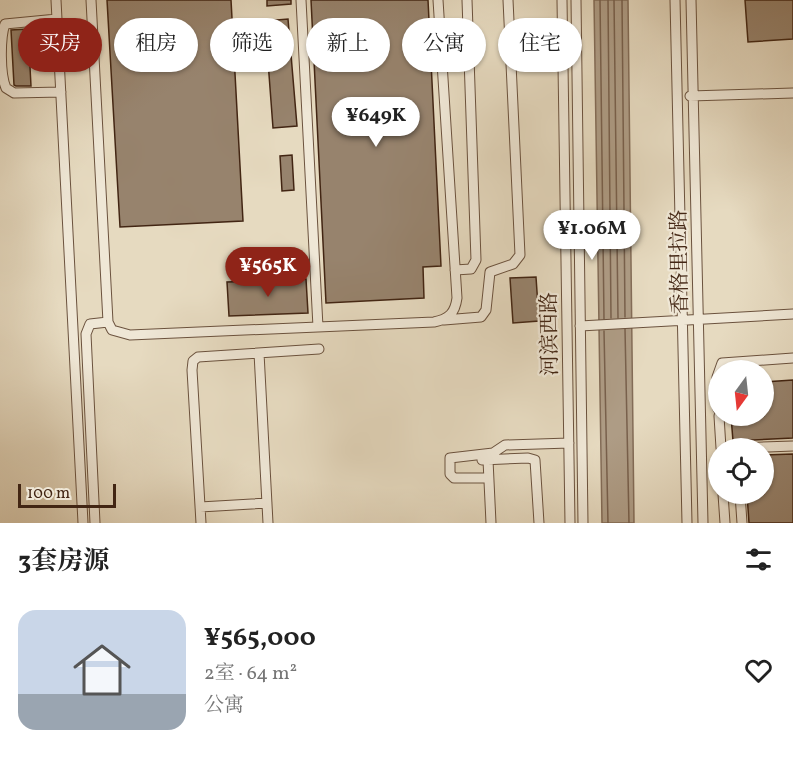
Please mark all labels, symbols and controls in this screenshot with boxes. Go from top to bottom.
chip: 买房 [18,18,102,72]
chip: 租房 [114,18,198,72]
chip: 筛选 [210,18,294,72]
chip: 新上 [306,18,390,72]
chip: 公寓 [402,18,486,72]
chip: 住宅 [498,18,582,72]
pin: ¥649K [334,97,418,148]
text: ¥649K [346,102,406,130]
street label: 香格里拉路 [665,209,696,315]
pin: ¥1.06M [543,210,641,261]
text: ¥1.06M [557,215,627,243]
pin: ¥565K [226,247,310,298]
text: ¥565K [239,252,297,280]
street label: 河滨西路 [535,292,566,376]
north arrow [708,360,774,426]
map controls [708,360,774,504]
button: locate [708,438,774,504]
scale bar [18,481,116,508]
text: 100 m [27,483,70,505]
icon: filters [742,543,775,576]
text: 3套房源 [18,544,109,580]
text: ¥565,000 [204,620,316,656]
icon: home [66,634,138,706]
icon: heart [742,654,775,687]
text: 2室 · 64 m² [204,660,297,688]
text: 公寓 [204,692,244,720]

